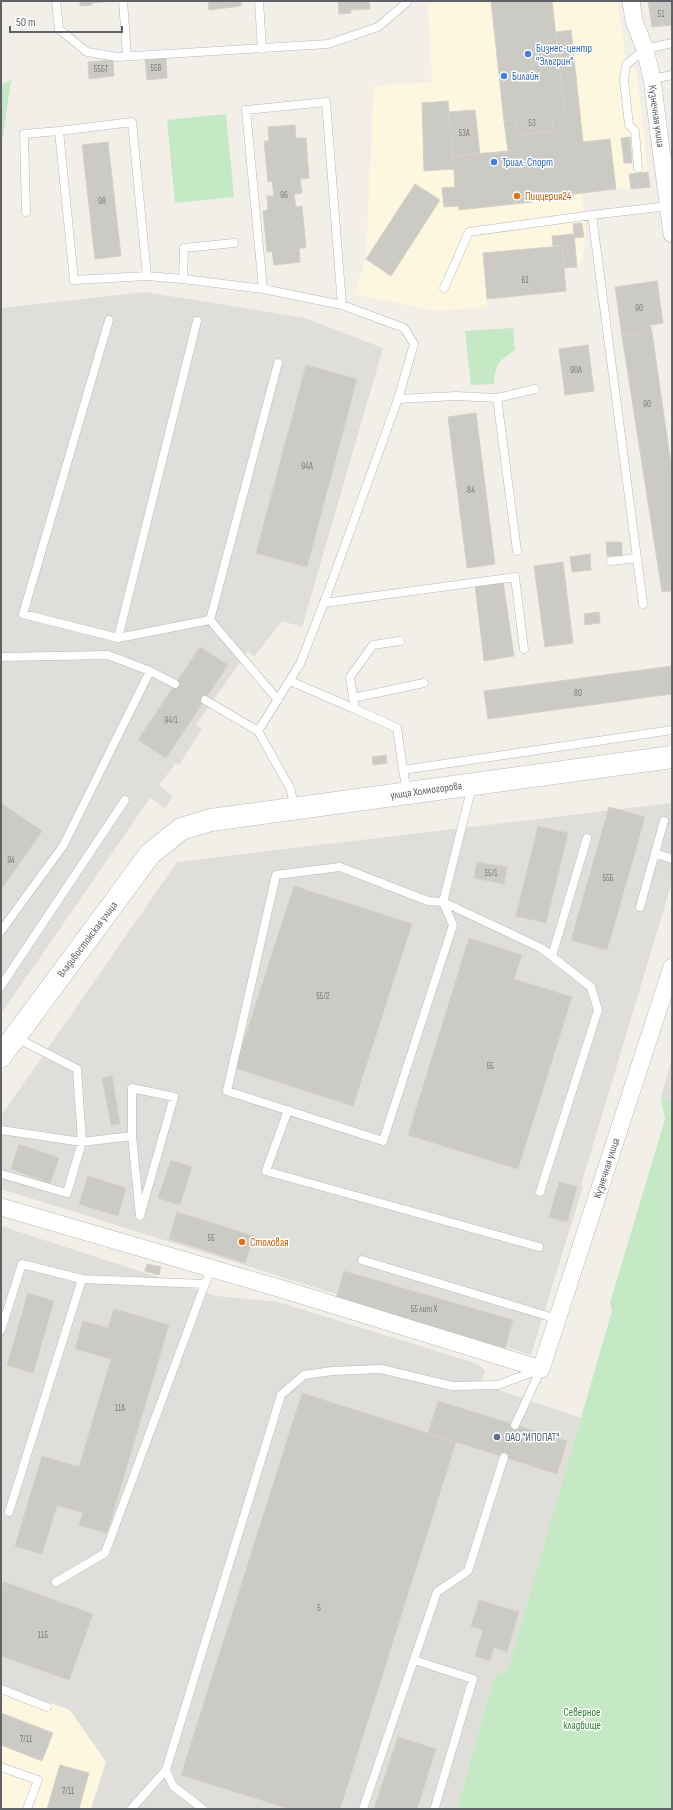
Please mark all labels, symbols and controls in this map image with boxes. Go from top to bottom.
scale bar [10,8,122,34]
house number: 51 [658,9,665,20]
text: 50 m [16,15,36,30]
place label: Бизнес-центр "Эльгрин" [536,42,592,68]
marker: Бизнес-центр "Эльгрин" [523,49,533,59]
house number: 55В [150,63,162,74]
house number: 55БТ [94,64,109,75]
place label: Билайн [512,70,539,83]
marker: Билайн [499,71,509,81]
street label: Кузнечная улица [646,84,667,148]
house number: 53 [528,118,536,129]
house number: 53А [458,128,470,139]
place label: Триал-Спорт [502,156,553,169]
marker: Триал-Спорт [489,157,499,167]
house number: 96 [280,190,288,201]
place label: Пиццерия24 [525,190,572,203]
marker: Пиццерия24 [512,191,522,201]
house number: 98 [98,196,106,207]
house number: 61 [521,275,529,286]
house number: 90 [635,303,643,314]
house number: 90А [570,365,582,376]
house number: 90 [643,399,651,410]
house number: 94А [301,461,313,472]
house number: 84 [467,485,475,496]
house number: 80 [574,688,582,699]
house number: 94/1 [164,715,179,726]
street label: улица Холмогорова [389,779,463,802]
house number: 94 [7,855,15,866]
house number: 55/1 [485,868,498,879]
house number: 55Б [602,873,614,884]
street label: Владивостокская улица [55,899,120,980]
house number: 55/2 [316,991,330,1002]
house number: 55 [486,1061,494,1072]
street label: Кузнечная улица [591,1136,622,1200]
house number: 55 [207,1233,215,1244]
place label: Столовая [250,1236,289,1249]
marker: Столовая [237,1237,247,1247]
house number: 55 лит Х [411,1304,437,1315]
house number: 11А [115,1403,125,1414]
place label: ОАО "ИПОПАТ" [505,1431,559,1444]
marker: ОАО "ИПОПАТ" [492,1432,502,1442]
house number: 5 [317,1603,321,1614]
house number: 11Б [38,1630,48,1641]
park label: Северное кладбище [563,1706,601,1732]
house number: 7/11 [20,1734,33,1745]
house number: 7/11 [62,1786,75,1797]

